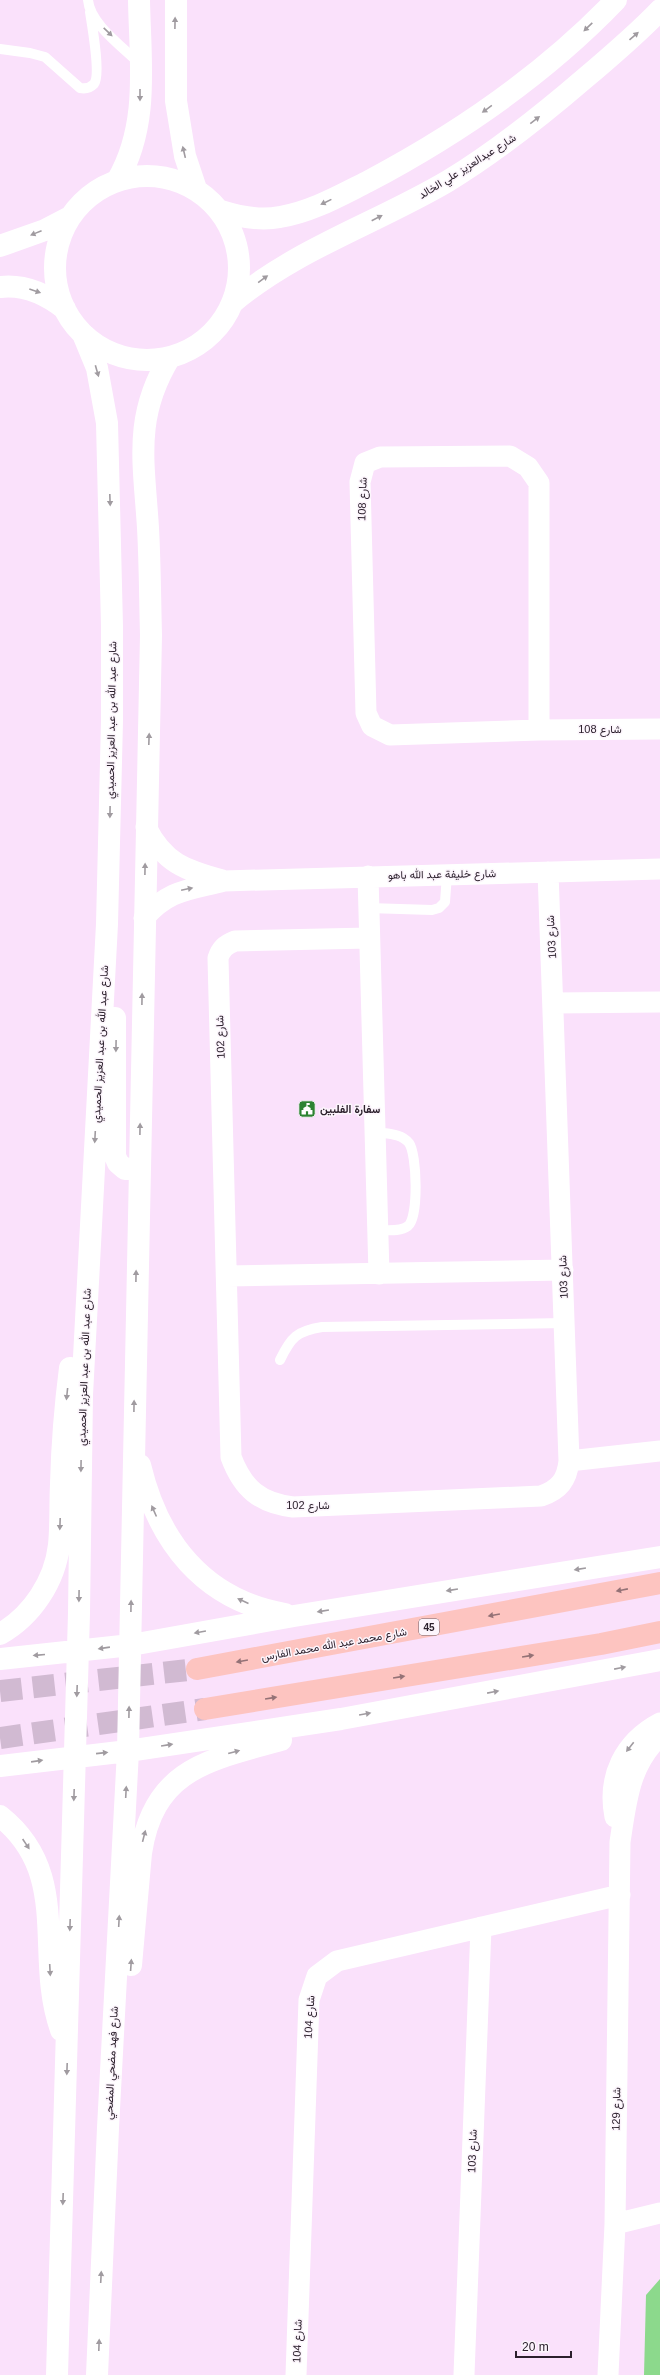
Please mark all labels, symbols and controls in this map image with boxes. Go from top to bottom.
one-way arrow [172,16,178,29]
one-way arrow [583,23,593,32]
one-way arrow [103,27,113,37]
one-way arrow [630,32,639,41]
one-way arrow [137,89,143,102]
one-way arrow [481,105,492,113]
one-way arrow [530,116,541,124]
street label: شارع عبدالعزيز علي الخالد [416,131,520,204]
one-way arrow [181,146,187,158]
one-way arrow [320,199,332,205]
one-way arrow [372,215,383,221]
one-way arrow [29,231,41,237]
one-way arrow [257,275,268,283]
one-way arrow [29,288,41,294]
one-way arrow [95,364,101,377]
street label: شارع 108 [355,477,371,521]
one-way arrow [106,494,113,506]
street label: شارع عبد الله بن عبد العزيز الحميدي [104,641,122,799]
street label: شارع 108 [578,723,622,737]
one-way arrow [145,733,152,745]
one-way arrow [107,806,113,819]
one-way arrow [142,862,148,875]
street label: شارع خليفة عبد الله باهو [388,867,497,883]
one-way arrow [181,886,193,892]
street label: شارع 103 [544,915,560,959]
street label: شارع عبد الله بن عبد العزيز الحميدي [90,965,114,1123]
one-way arrow [139,993,146,1005]
street label: شارع 102 [213,1015,229,1059]
one-way arrow [113,1040,119,1053]
public building icon: سفارة الفلبين [297,1099,317,1119]
place label: سفارة الفلبين [320,1103,380,1116]
one-way arrow [136,1123,143,1135]
one-way arrow [92,1131,99,1143]
street label: شارع 103 [556,1255,572,1299]
one-way arrow [133,1270,140,1282]
street label: شارع عبد الله بن عبد العزيز الحميدي [75,1288,97,1446]
one-way arrow [64,1388,70,1400]
one-way arrow [131,1399,137,1412]
one-way arrow [78,1460,84,1473]
street label: شارع 102 [286,1499,330,1513]
one-way arrow [151,1505,157,1516]
one-way arrow [57,1518,64,1530]
one-way arrow [574,1566,586,1572]
one-way arrow [445,1587,458,1593]
one-way arrow [616,1588,628,1594]
one-way arrow [76,1590,82,1603]
one-way arrow [237,1598,249,1604]
one-way arrow [128,1599,134,1612]
one-way arrow [317,1608,329,1614]
one-way arrow [488,1612,500,1618]
road number: 45 [419,1619,439,1635]
street label: شارع محمد عبد الله محمد الفارس [260,1625,408,1665]
one-way arrow [194,1630,206,1636]
one-way arrow [98,1645,110,1651]
one-way arrow [33,1652,45,1659]
one-way arrow [522,1653,534,1659]
one-way arrow [236,1658,248,1664]
one-way arrow [614,1665,627,1671]
one-way arrow [393,1674,405,1680]
one-way arrow [73,1685,80,1697]
one-way arrow [487,1689,499,1695]
one-way arrow [265,1695,277,1701]
one-way arrow [126,1705,132,1718]
one-way arrow [359,1711,371,1717]
one-way arrow [161,1742,173,1748]
one-way arrow [626,1742,634,1753]
one-way arrow [229,1749,241,1755]
one-way arrow [96,1750,108,1757]
one-way arrow [31,1758,43,1764]
one-way arrow [123,1785,129,1798]
one-way arrow [71,1789,77,1802]
one-way arrow [141,1829,147,1841]
one-way arrow [22,1839,30,1849]
one-way arrow [116,1914,122,1927]
one-way arrow [67,1919,74,1931]
one-way arrow [128,1959,135,1971]
one-way arrow [47,1964,53,1977]
street label: شارع 104 [301,1995,319,2039]
street label: شارع فهد مضحي المضحي [102,2006,124,2120]
one-way arrow [63,2063,70,2075]
street label: شارع 129 [610,2087,624,2131]
street label: شارع 103 [465,2129,481,2173]
one-way arrow [60,2193,66,2206]
one-way arrow [98,2271,105,2283]
street label: شارع 104 [290,2319,306,2363]
scale bar [516,2333,571,2359]
one-way arrow [95,2339,102,2351]
text: 20 m [522,2340,549,2354]

